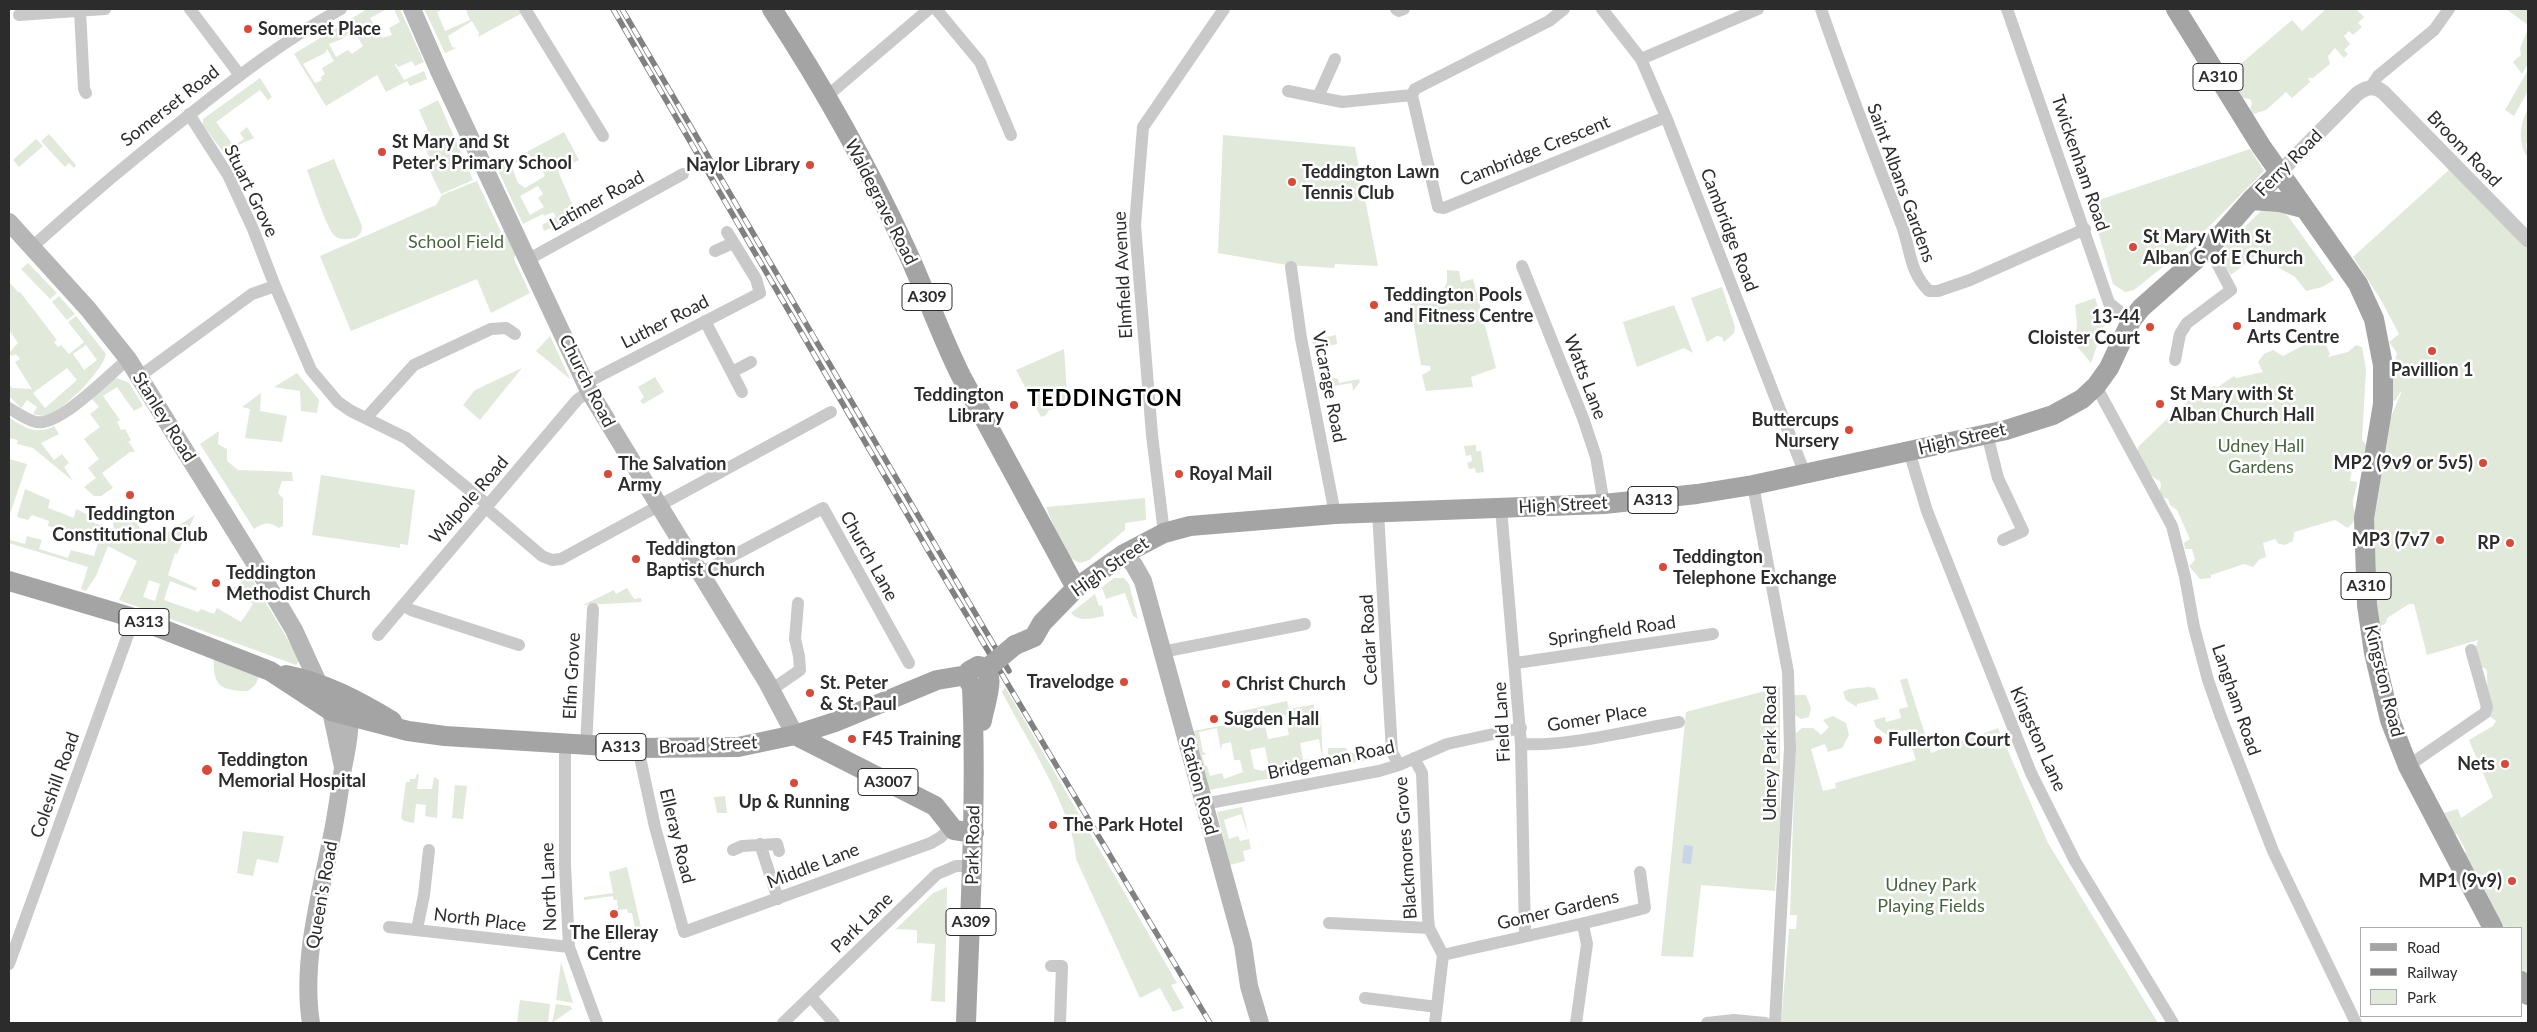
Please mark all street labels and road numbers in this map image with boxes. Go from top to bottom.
street label: Somerset Road [116,61,224,151]
road number: A310 [2193,64,2243,90]
street label: Twickenham Road [2047,92,2113,234]
street label: Saint Albans Gardens [1862,101,1940,265]
street label: Broom Road [2422,106,2506,192]
street label: Cambridge Crescent [1457,111,1613,191]
street label: Ferry Road [2251,125,2327,201]
street label: Waldegrave Road [840,136,922,268]
street label: Stuart Grove [219,141,283,241]
street label: Cambridge Road [1696,165,1762,295]
street label: Latimer Road [546,166,648,236]
street label: Elmfield Avenue [1109,211,1137,339]
road number: A309 [902,284,952,310]
street label: Luther Road [617,291,713,353]
street label: Vicarage Road [1308,330,1350,444]
street label: Church Road [554,331,620,431]
street label: Watts Lane [1559,332,1611,422]
street label: Stanley Road [128,368,200,466]
street label: High Street [1916,418,2008,460]
street label: Walpole Road [425,452,513,548]
road number: A313 [1628,486,1678,514]
street label: High Street [1518,492,1608,518]
street label: Church Lane [835,507,903,605]
street label: High Street [1067,533,1153,601]
road number: A310 [2341,572,2391,600]
street label: Cedar Road [1356,594,1382,686]
road number: A313 [119,608,169,636]
street label: Springfield Road [1547,611,1677,651]
street label: Kingston Road [2360,623,2408,739]
street label: Elfin Grove [559,632,585,720]
street label: Langham Road [2207,642,2265,758]
street label: Field Lane [1489,681,1515,763]
street label: Kingston Lane [2005,683,2071,795]
street label: Udney Park Road [1759,685,1781,821]
street label: Gomer Place [1546,699,1648,737]
street label: Coleshill Road [26,729,84,841]
street label: Broad Street [658,732,758,758]
road number: A313 [596,734,646,760]
street label: Station Road [1176,735,1222,837]
street label: Bridgeman Road [1265,736,1397,784]
road number: A3007 [858,769,918,796]
street label: Blackmores Grove [1390,776,1422,920]
street label: Elleray Road [655,786,699,886]
street label: Park Road [962,805,984,885]
street label: Queen's Road [302,839,342,951]
street label: Middle Lane [764,839,862,893]
street label: North Lane [537,842,561,932]
street label: Gomer Gardens [1495,885,1621,935]
street label: Park Lane [827,888,897,958]
street label: North Place [432,904,528,936]
road number: A309 [946,909,996,936]

